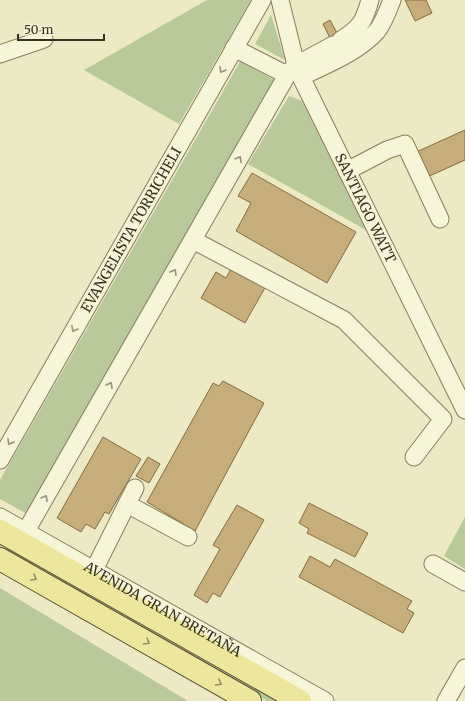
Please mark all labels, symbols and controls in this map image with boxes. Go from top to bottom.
scale bar [18,16,104,42]
text: 50 m [24,22,53,37]
one-way arrow [219,66,226,73]
street label: EVANGELISTA TORRICHELI [77,144,185,316]
street label: SANTIAGO WATT [331,150,400,266]
one-way arrow [234,156,241,163]
one-way arrow [170,269,177,276]
one-way arrow [72,325,79,332]
one-way arrow [105,382,112,389]
one-way arrow [7,438,14,445]
one-way arrow [41,495,48,502]
street label: AVENIDA GRAN BRETAÑA [80,557,245,661]
one-way arrow [30,574,37,581]
one-way arrow [143,638,150,645]
one-way arrow [215,679,222,686]

